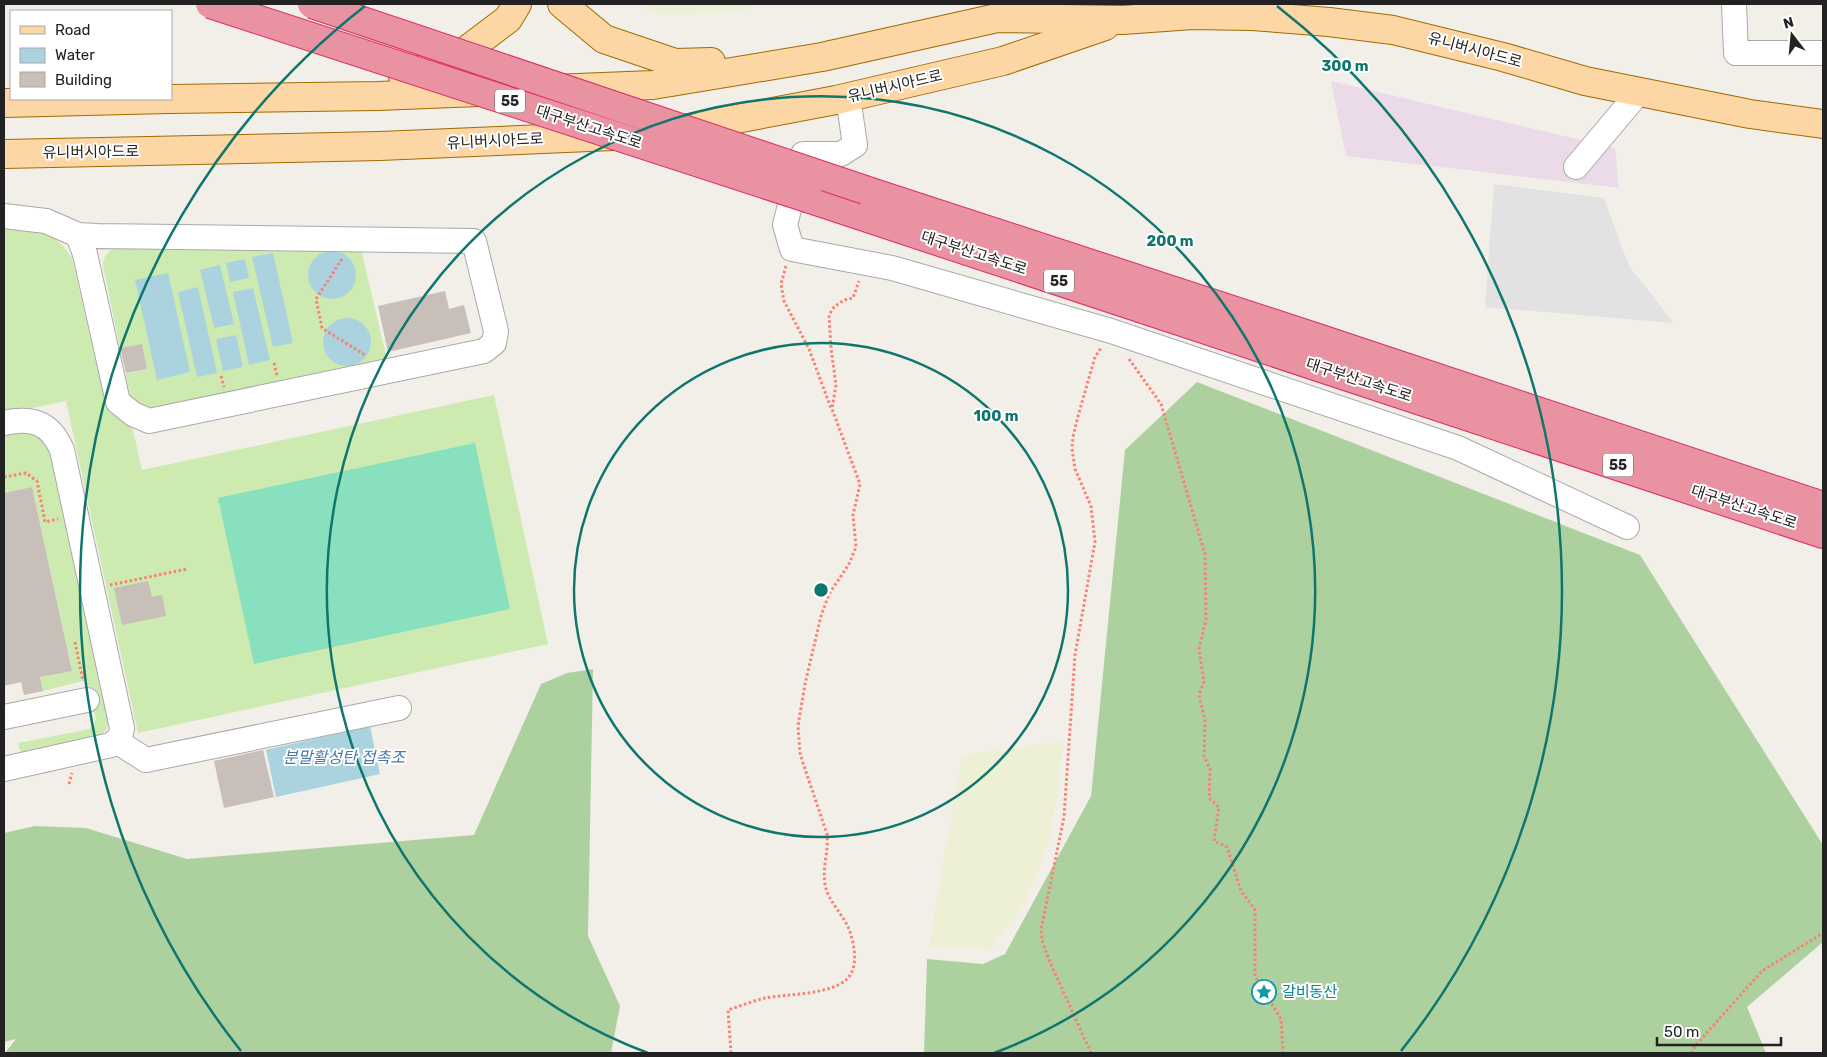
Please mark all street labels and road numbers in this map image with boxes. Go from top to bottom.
street label: 유니버시아드로 [1426,29,1524,71]
street label: 유니버시아드로 [846,66,944,106]
road number: 55 [495,90,525,112]
street label: 대구부산고속도로 [534,101,644,153]
street label: 유니버시아드로 [446,129,544,153]
street label: 유니버시아드로 [43,142,139,162]
street label: 대구부산고속도로 [919,227,1029,279]
road number: 55 [1044,270,1074,292]
street label: 대구부산고속도로 [1304,354,1414,406]
road number: 55 [1603,454,1633,476]
street label: 대구부산고속도로 [1689,481,1799,533]

